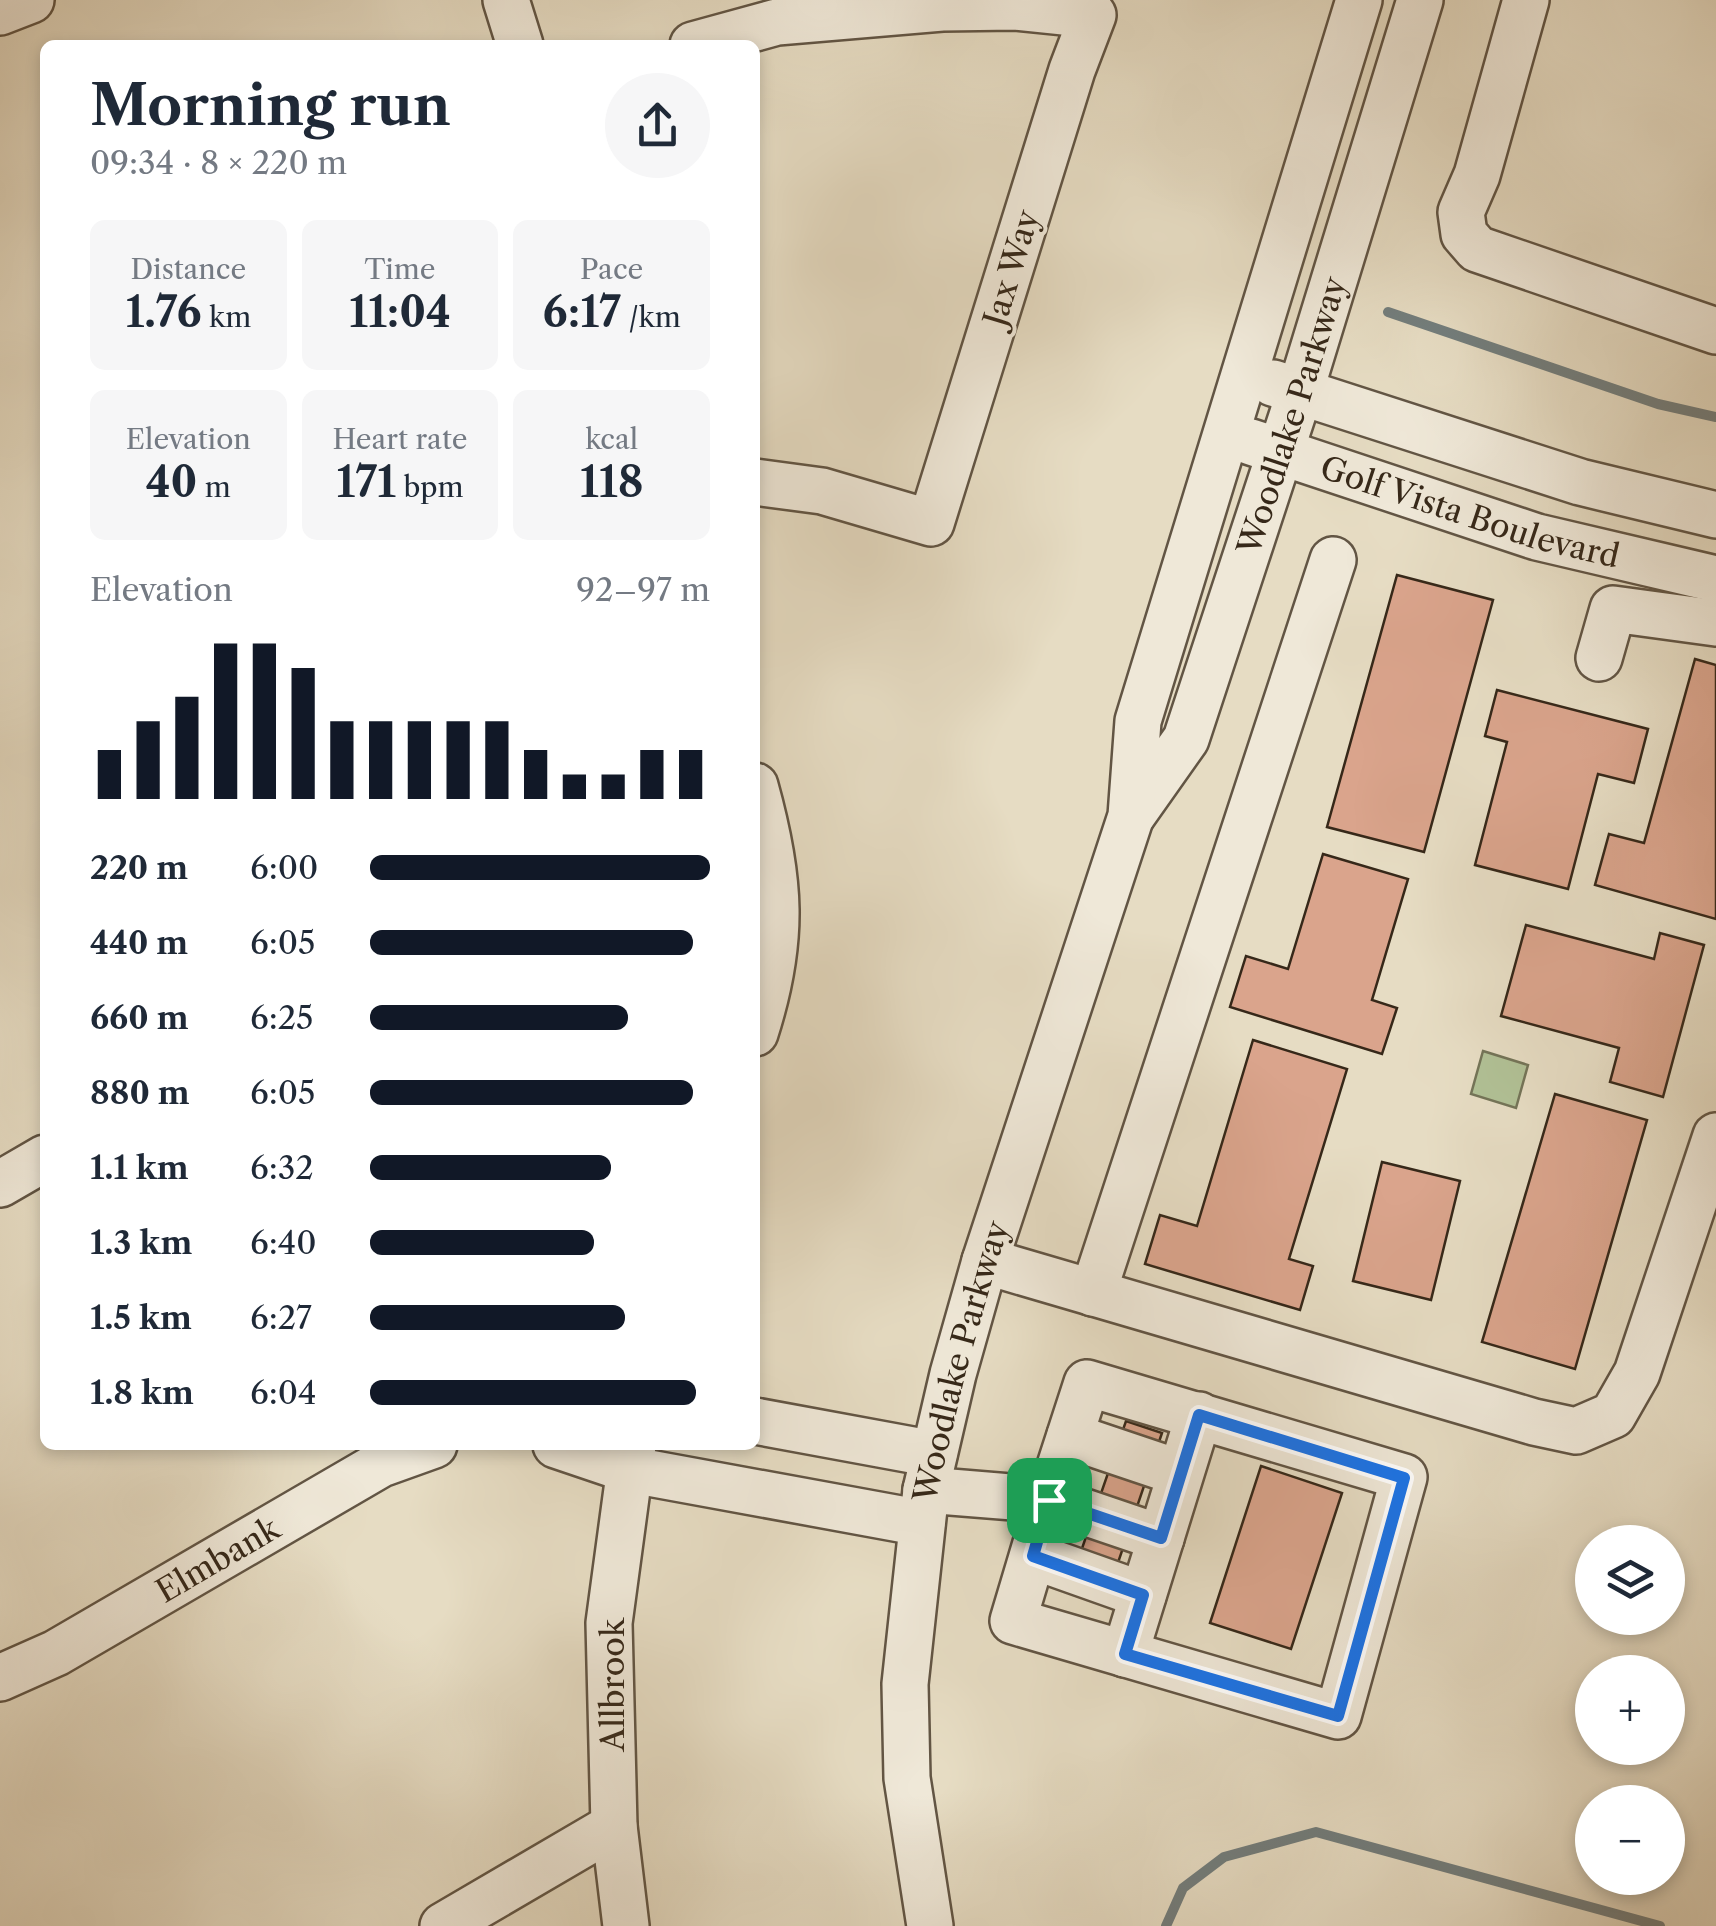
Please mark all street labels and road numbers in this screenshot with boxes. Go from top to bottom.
street label: Jax Way [973,204,1047,336]
street label: Woodlake Parkway [1228,271,1354,560]
street label: Golf Vista Boulevard [1316,447,1623,575]
street label: Woodlake Parkway [904,1215,1017,1507]
street label: Elmbank [149,1507,287,1610]
street label: Allbrook [593,1617,632,1752]

